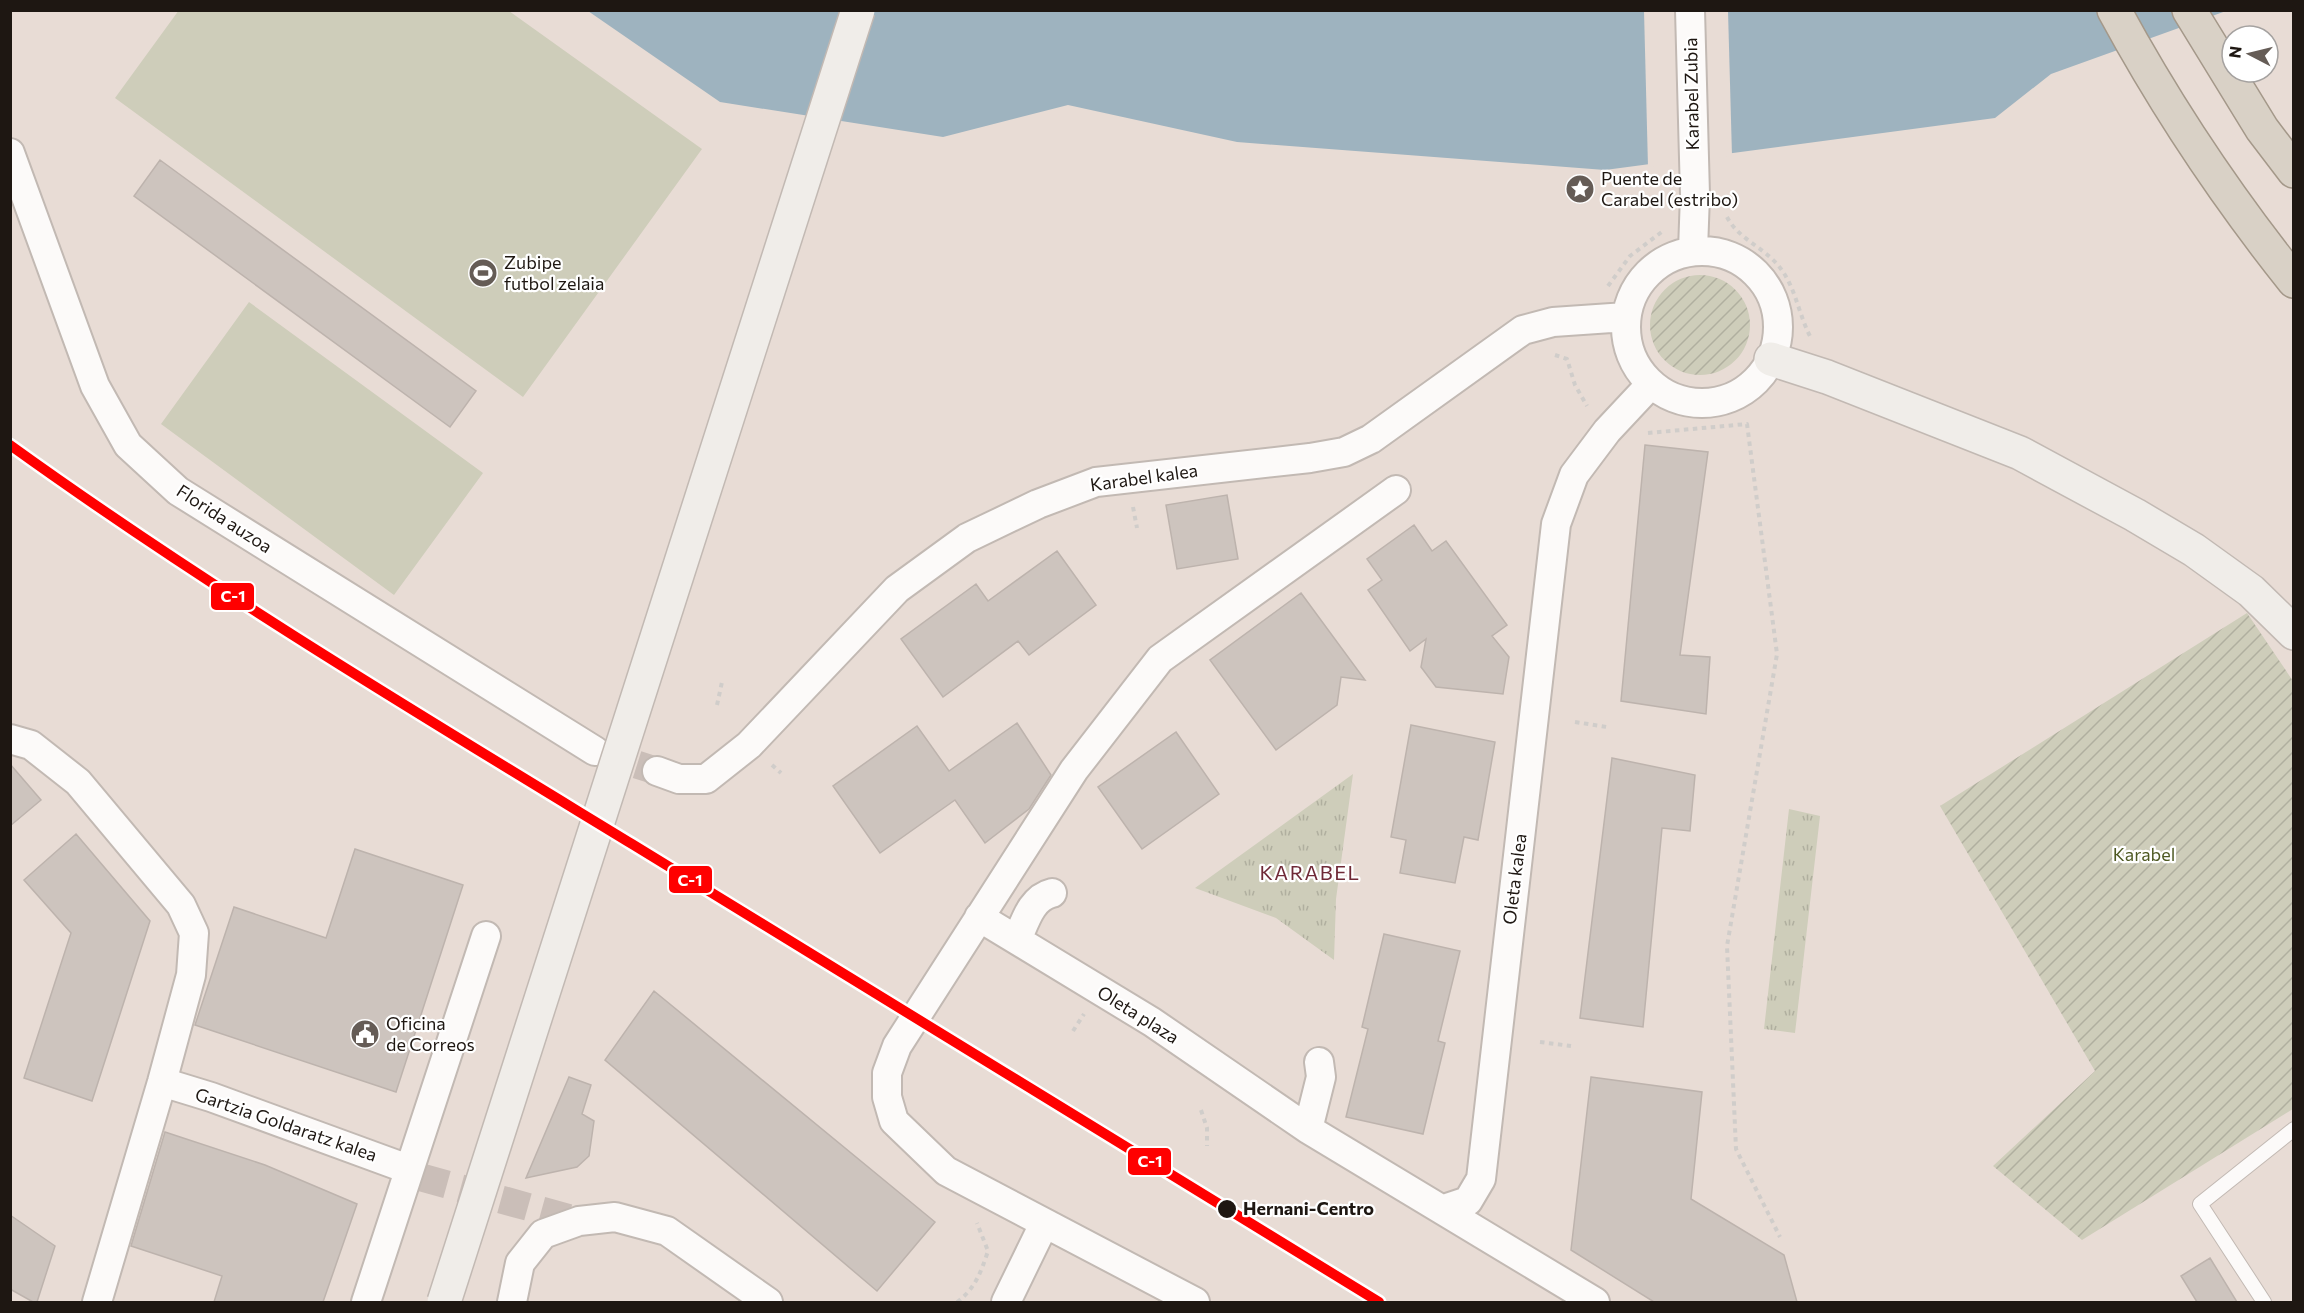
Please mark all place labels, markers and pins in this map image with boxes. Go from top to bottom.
place label: Puente de Carabel (estribo) [1601,167,1738,210]
place icon: Puente de Carabel (estribo) [1564,173,1596,205]
place label: Zubipe futbol zelaia [504,251,604,294]
sports icon: Zubipe futbol zelaia [467,257,499,289]
place label: Oficina de Correos [386,1012,475,1055]
public building icon: Oficina de Correos [349,1018,381,1050]
place label: Hernani-Centro [1243,1197,1374,1219]
marker: Hernani-Centro [1216,1198,1238,1220]

